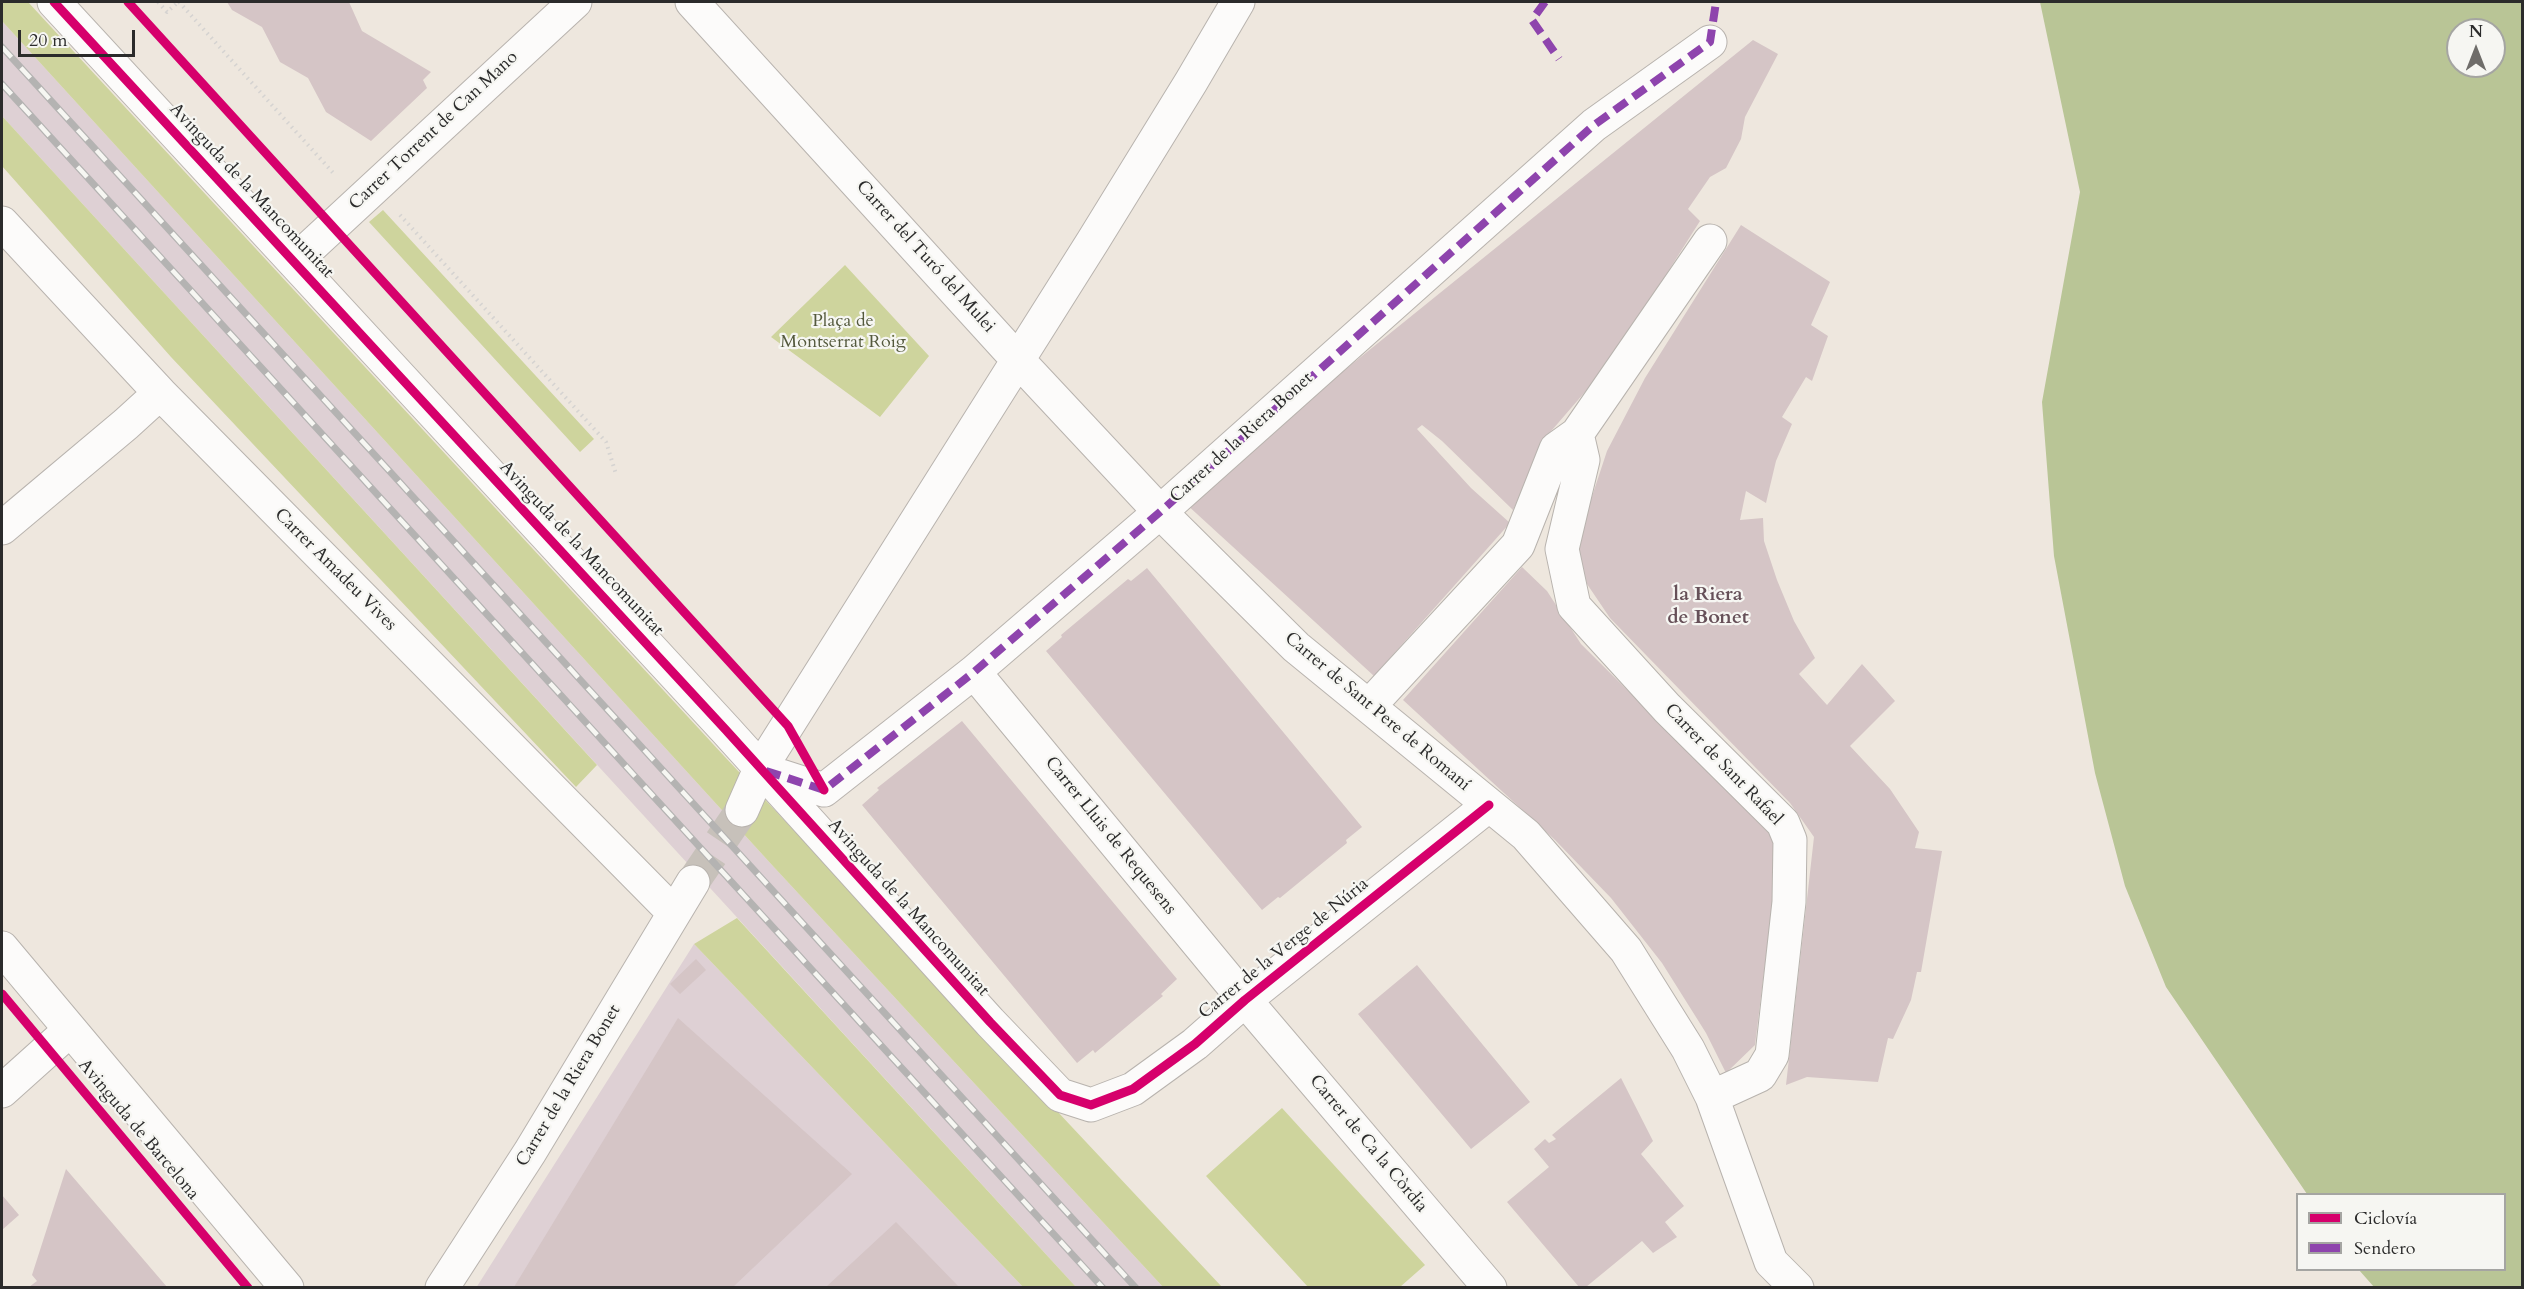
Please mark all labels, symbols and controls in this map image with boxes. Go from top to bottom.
scale bar [21,18,138,56]
north arrow [2446,18,2506,78]
text: N [2469,21,2483,43]
text: 20 m [29,28,68,53]
street label: Carrer Torrent de Can Mano [345,47,523,215]
street label: Avinguda de la Mancomunitat [164,99,338,283]
street label: Carrer del Turó del Mulei [851,176,999,338]
park label: Plaça de Montserrat Roig [780,311,906,354]
street label: Carrer de la Riera Bonet [1166,368,1318,508]
street label: Avinguda de la Mancomunitat [494,457,668,641]
street label: Carrer Amadeu Vives [269,504,401,636]
district label: la Riera de Bonet [1667,583,1749,630]
street label: Carrer de Sant Pere de Romaní [1280,628,1474,796]
street label: Carrer de Sant Rafael [1659,700,1787,830]
street label: Carrer Lluis de Requesens [1040,753,1180,919]
street label: Avinguda de la Mancomunitat [822,815,994,1001]
street label: Carrer de la Verge de Núria [1195,874,1373,1024]
street label: Carrer de la Riera Bonet [512,1001,626,1171]
street label: Avinguda de Barcelona [73,1055,203,1205]
street label: Carrer de Ca la Còrdia [1304,1071,1432,1217]
legend [2296,1193,2506,1271]
text: Ciclovía [2354,1206,2417,1231]
text: Sendero [2354,1236,2415,1261]

